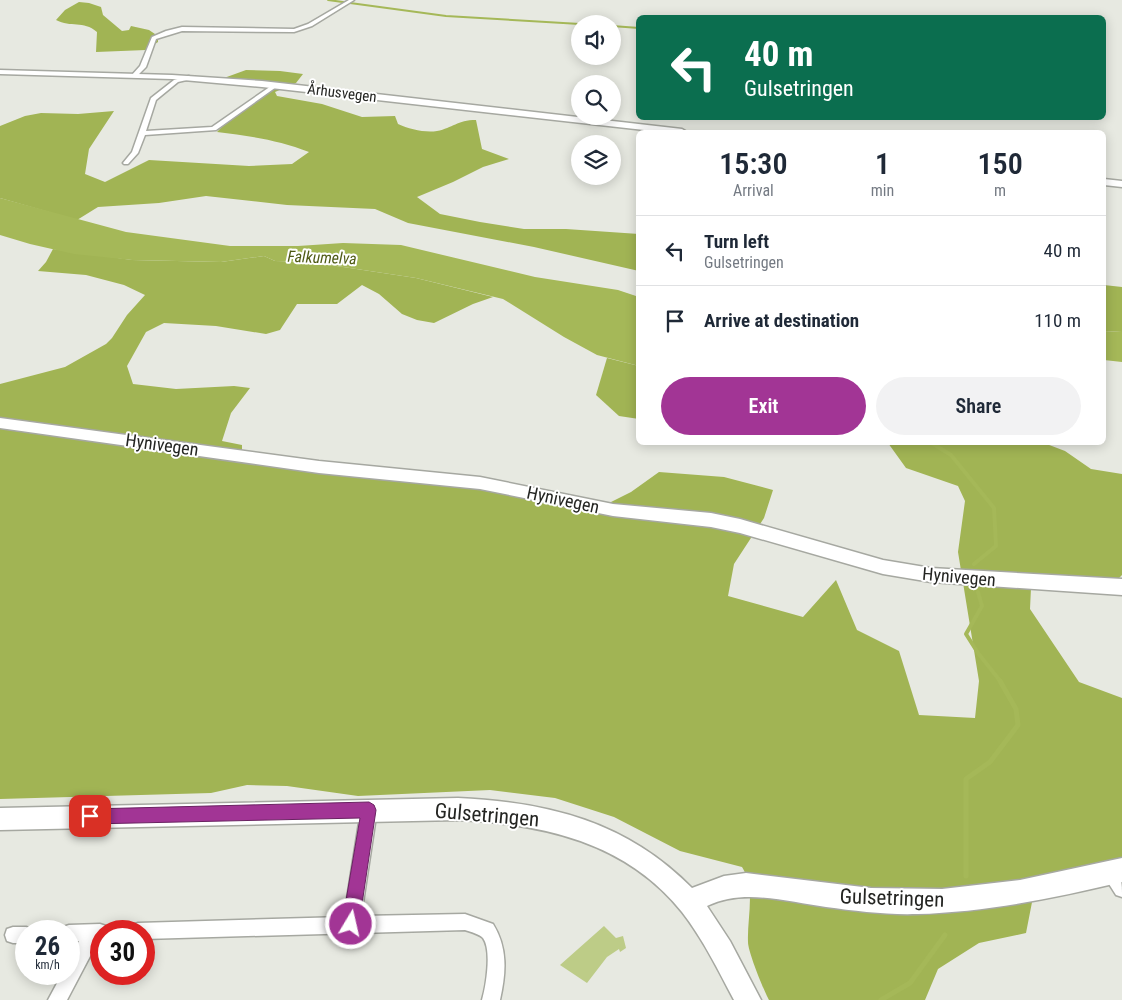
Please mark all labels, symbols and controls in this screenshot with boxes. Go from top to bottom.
map controls [571,15,621,185]
button: sound [571,15,621,65]
text: 40 m [744,34,813,75]
icon: left [661,35,726,100]
button: search [571,75,621,125]
text: Gulsetringen [744,76,854,101]
street label: Århusvegen [306,80,378,106]
button: layers [571,135,621,185]
text: 15:30 [719,146,788,181]
text: 1 [875,146,890,181]
text: 150 [977,146,1023,181]
text: Arrival [733,181,774,200]
text: min [871,181,894,200]
text: m [994,181,1006,200]
text: Turn left [704,230,769,253]
icon: left [661,237,689,265]
text: 40 m [1044,239,1081,262]
water label: Falkumelva [287,247,357,268]
text: Gulsetringen [704,253,784,272]
icon: arrive [661,307,689,335]
text: Arrive at destination [704,309,859,332]
text: 110 m [1034,309,1081,332]
button: Exit [661,377,866,435]
button: Share [876,377,1081,435]
street label: Hynivegen [124,429,200,460]
street label: Hynivegen [525,482,601,517]
street label: Hynivegen [921,563,997,590]
pin [69,795,111,837]
street label: Gulsetringen [434,798,540,832]
icon: arrive [76,802,104,830]
street label: Gulsetringen [839,884,945,912]
position arrow [324,897,376,949]
speed limit sign: 30 [90,920,155,985]
text: 26 [35,932,60,961]
text: km/h [35,958,60,972]

